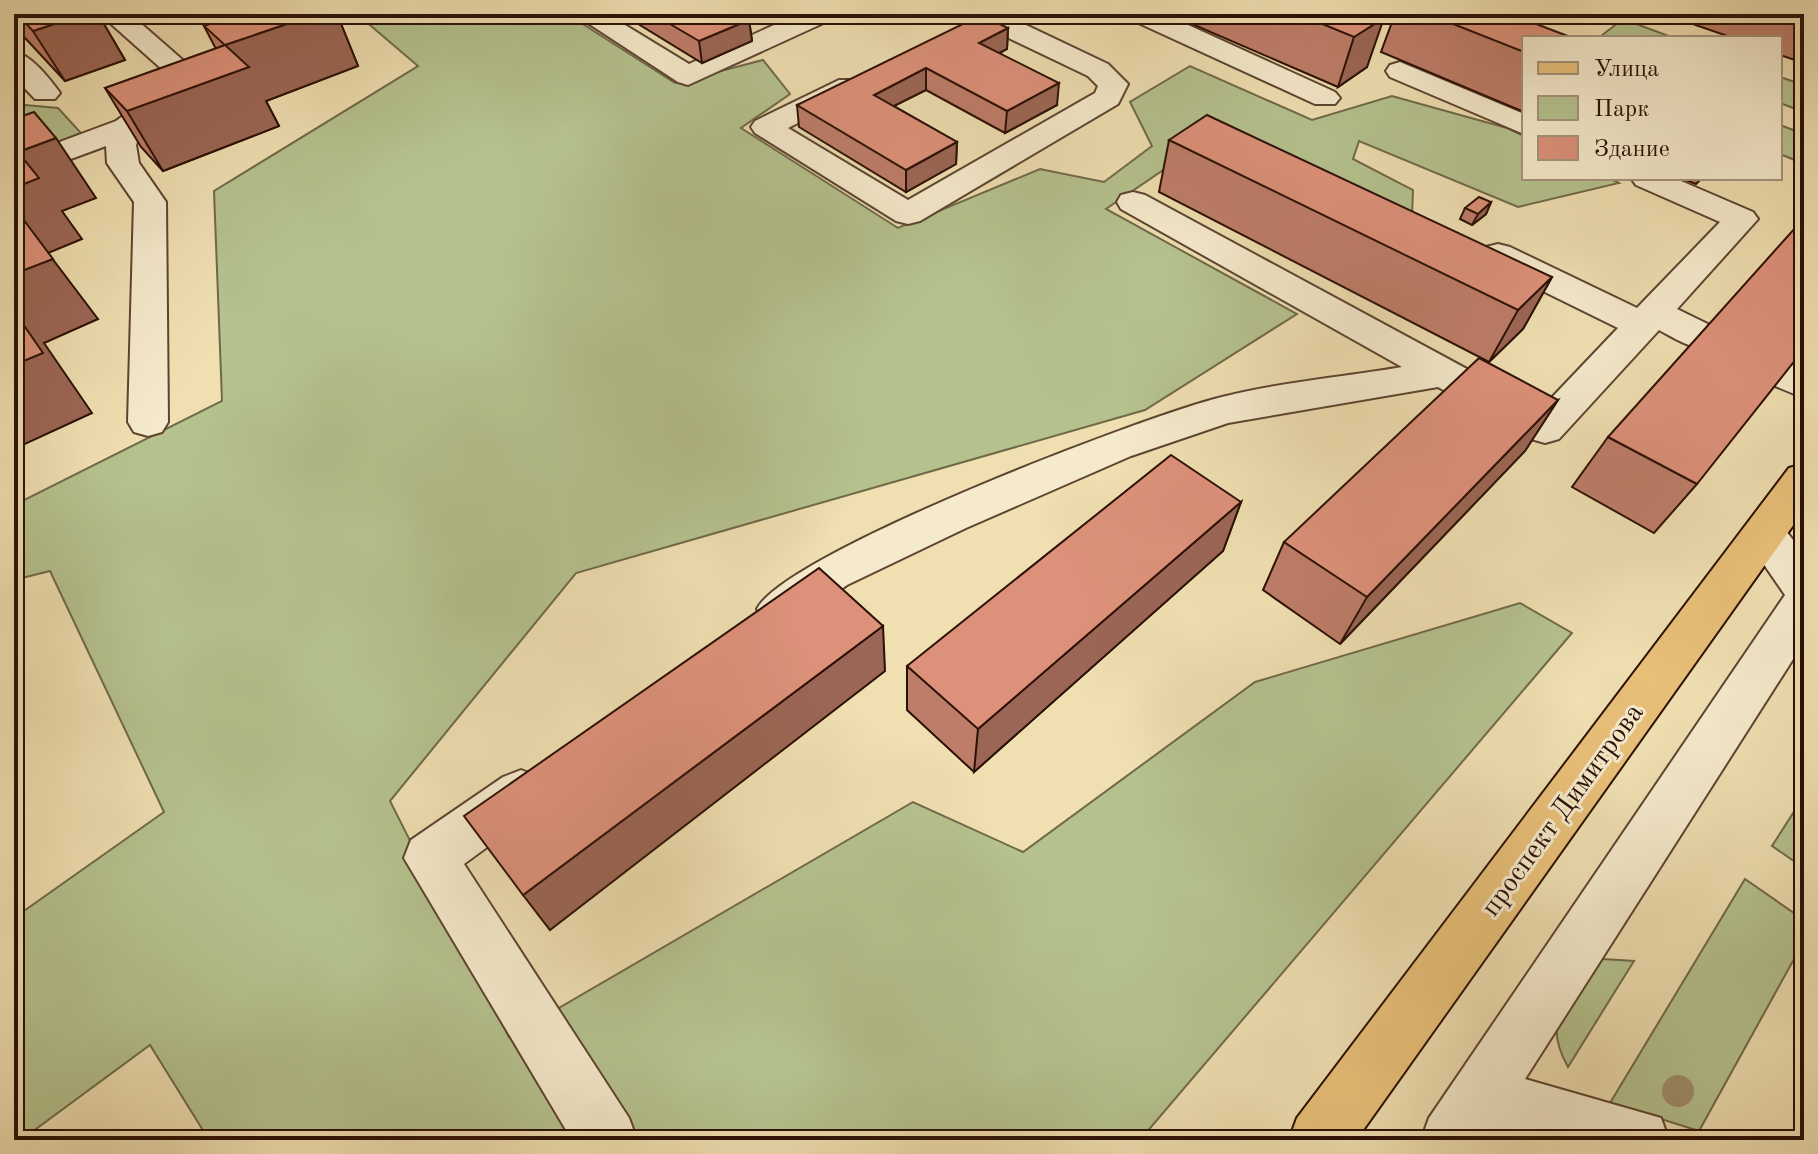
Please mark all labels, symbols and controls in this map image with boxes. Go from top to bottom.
legend [1522,36,1782,180]
text: Улица [1594,58,1659,82]
text: Парк [1594,98,1649,122]
text: Здание [1594,138,1670,162]
street label: проспект Димитрова [1477,699,1650,922]

